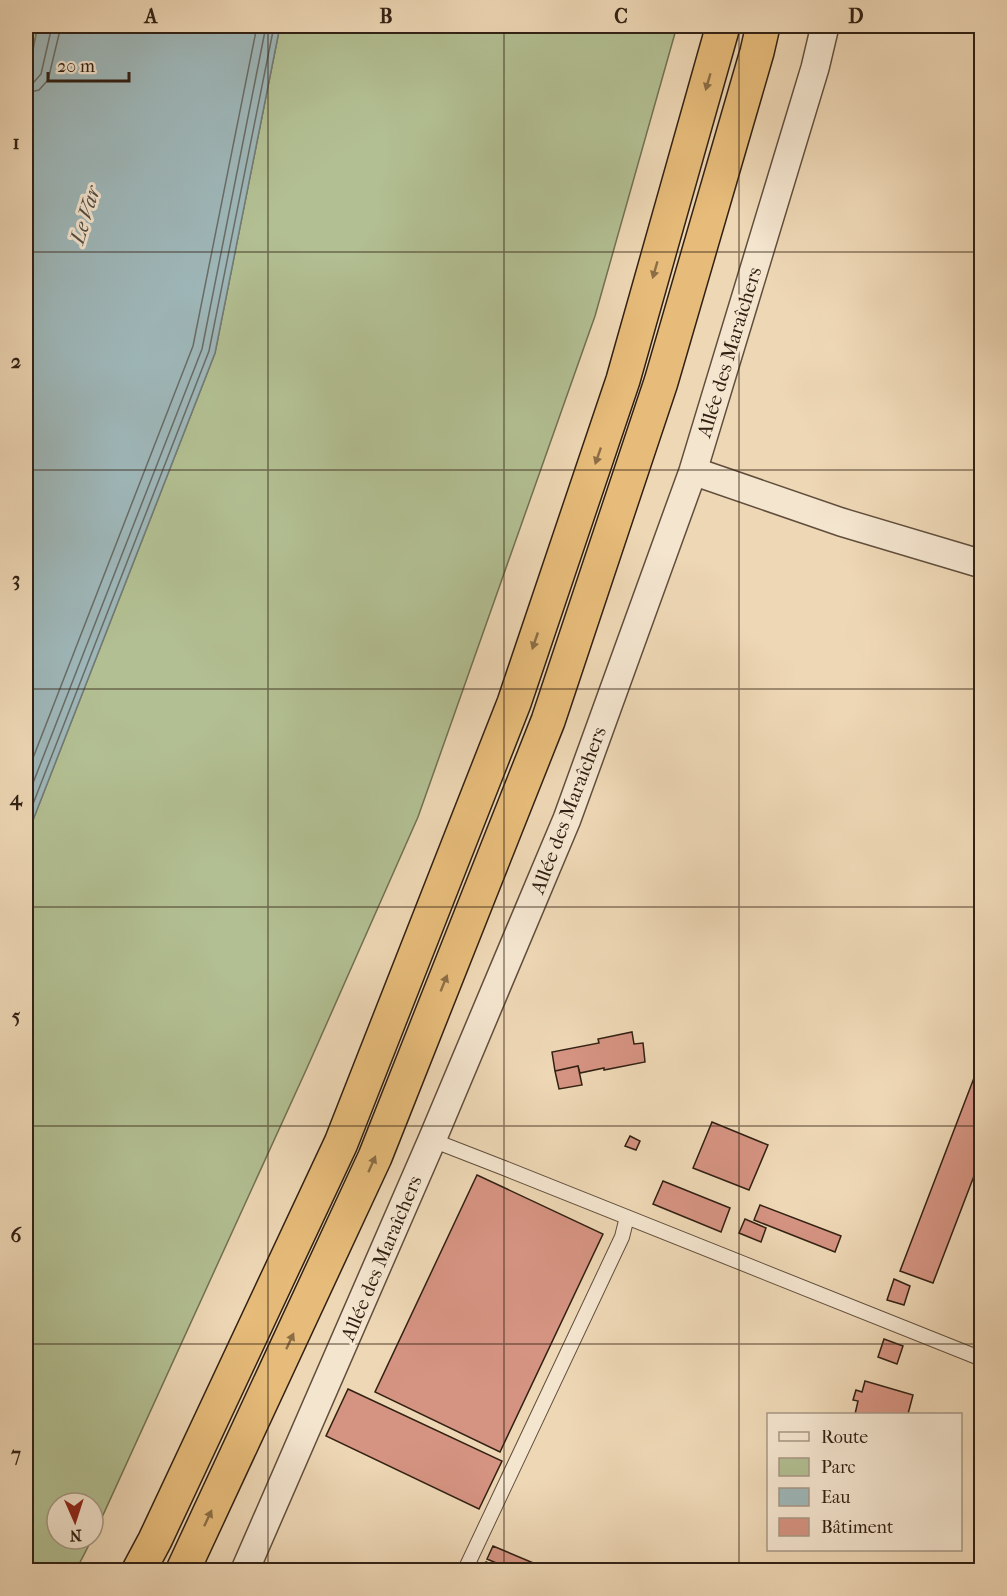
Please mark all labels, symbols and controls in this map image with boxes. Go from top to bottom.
text: A [143,5,159,28]
text: B [379,5,393,28]
text: C [614,5,628,28]
text: D [848,5,864,28]
scale bar [48,45,129,83]
text: 20 m [57,56,95,77]
one-way arrow [703,73,712,91]
text: 1 [12,131,20,154]
water label: Le Var [64,182,106,249]
one-way arrow [650,261,659,279]
street label: Allée des Maraîchers [692,264,766,441]
text: 2 [11,350,21,373]
one-way arrow [592,447,602,465]
text: 3 [12,568,20,591]
one-way arrow [530,632,539,650]
street label: Allée des Maraîchers [526,723,611,898]
text: 4 [9,787,23,811]
one-way arrow [439,973,449,991]
text: 5 [12,1005,21,1028]
one-way arrow [367,1154,377,1172]
street label: Allée des Maraîchers [336,1172,427,1345]
text: 6 [11,1224,23,1247]
one-way arrow [286,1332,295,1349]
legend [767,1413,962,1551]
text: Route [821,1427,868,1448]
text: 7 [10,1443,21,1466]
text: Parc [821,1457,856,1478]
text: Eau [821,1487,850,1508]
north arrow [45,1491,105,1551]
one-way arrow [204,1509,213,1526]
text: Bâtiment [821,1517,894,1538]
text: N [68,1526,82,1545]

